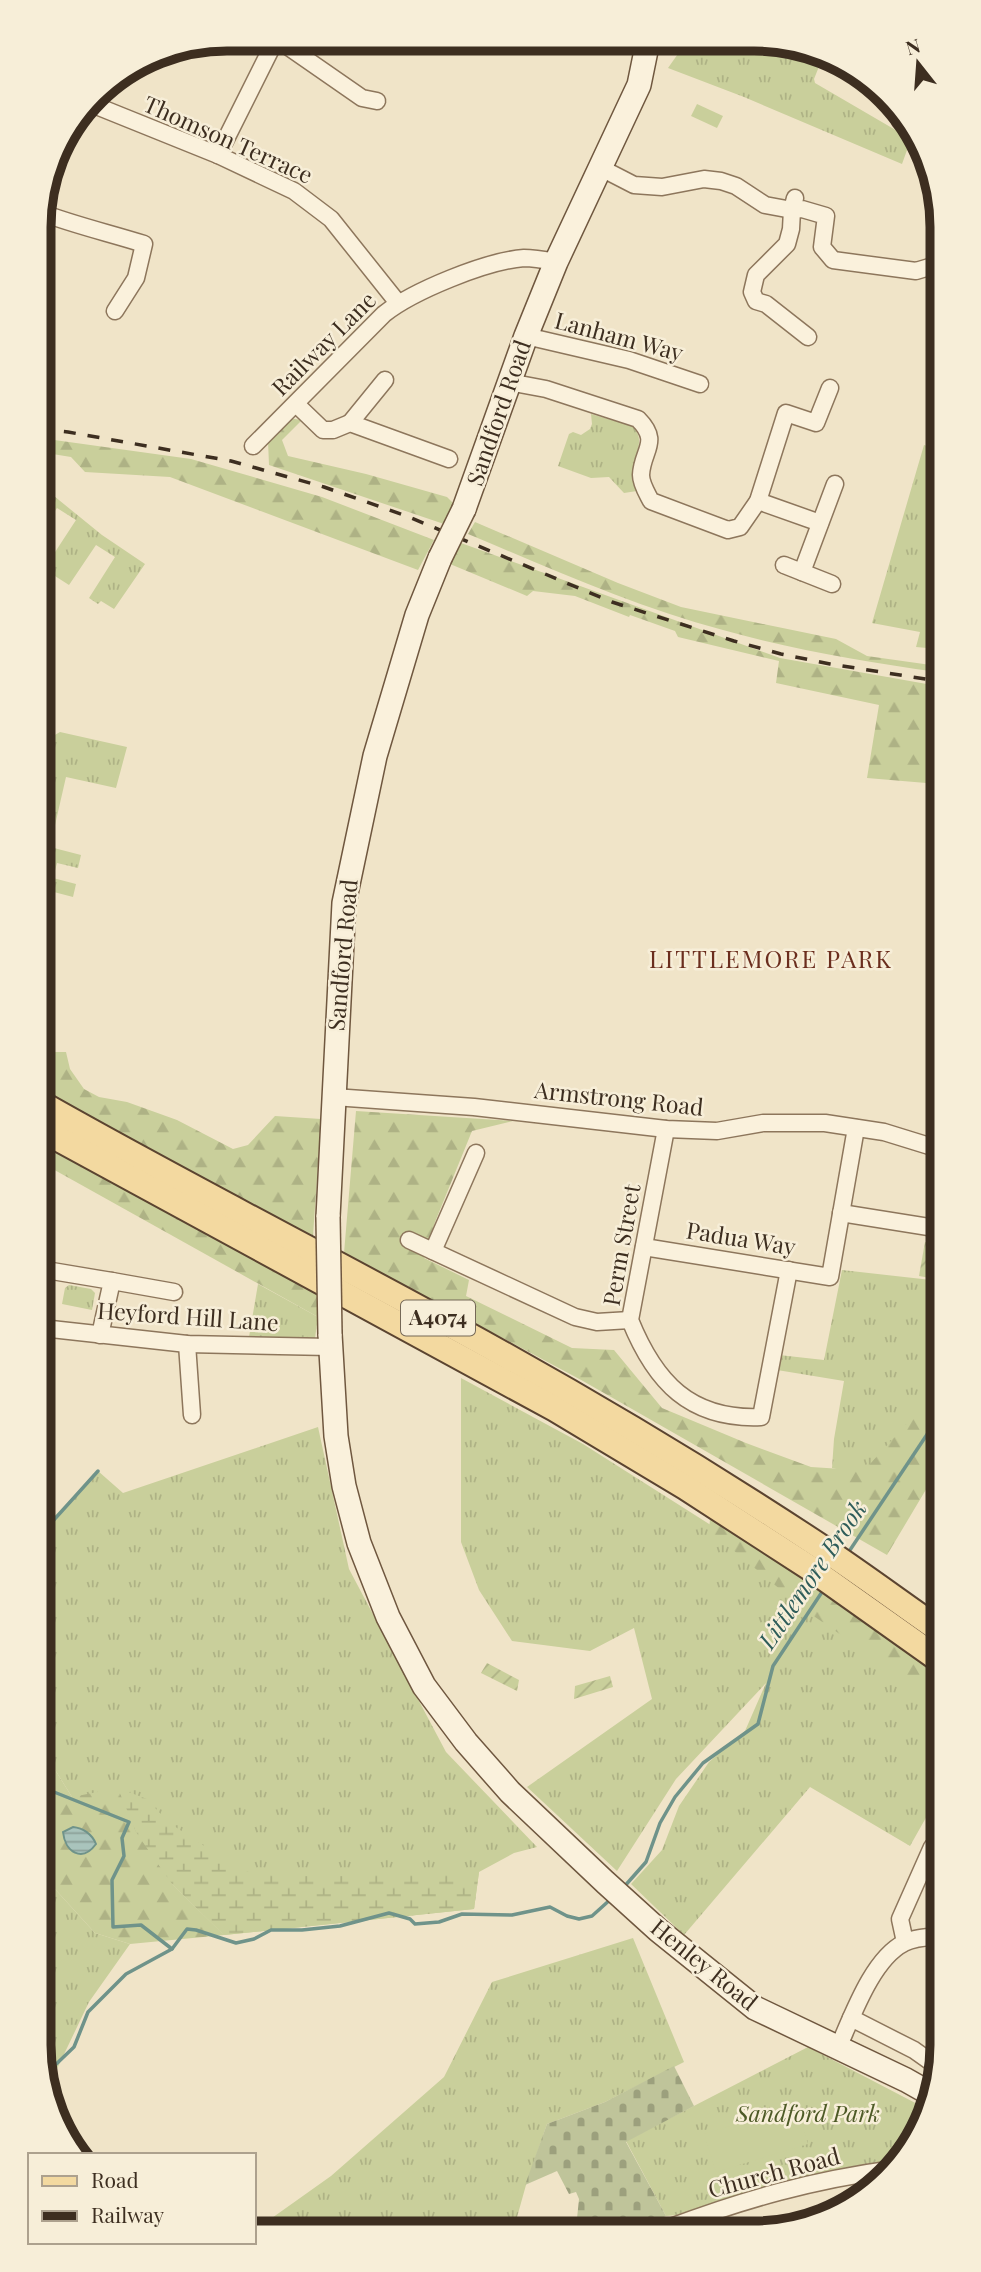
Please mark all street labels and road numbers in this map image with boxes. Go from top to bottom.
street label: Thomson Terrace [139,87,318,190]
street label: Railway Lane [264,284,382,402]
street label: Lanham Way [552,304,687,368]
street label: Sandford Road [458,336,537,489]
street label: Sandford Road [319,878,364,1032]
street label: Armstrong Road [532,1073,705,1122]
street label: Perm Street [595,1181,647,1308]
street label: Padua Way [684,1214,798,1262]
street label: Heyford Hill Lane [96,1294,280,1337]
road number: A4074 [401,1300,475,1336]
street label: Henley Road [645,1911,765,2017]
street label: Church Road [704,2139,843,2204]

